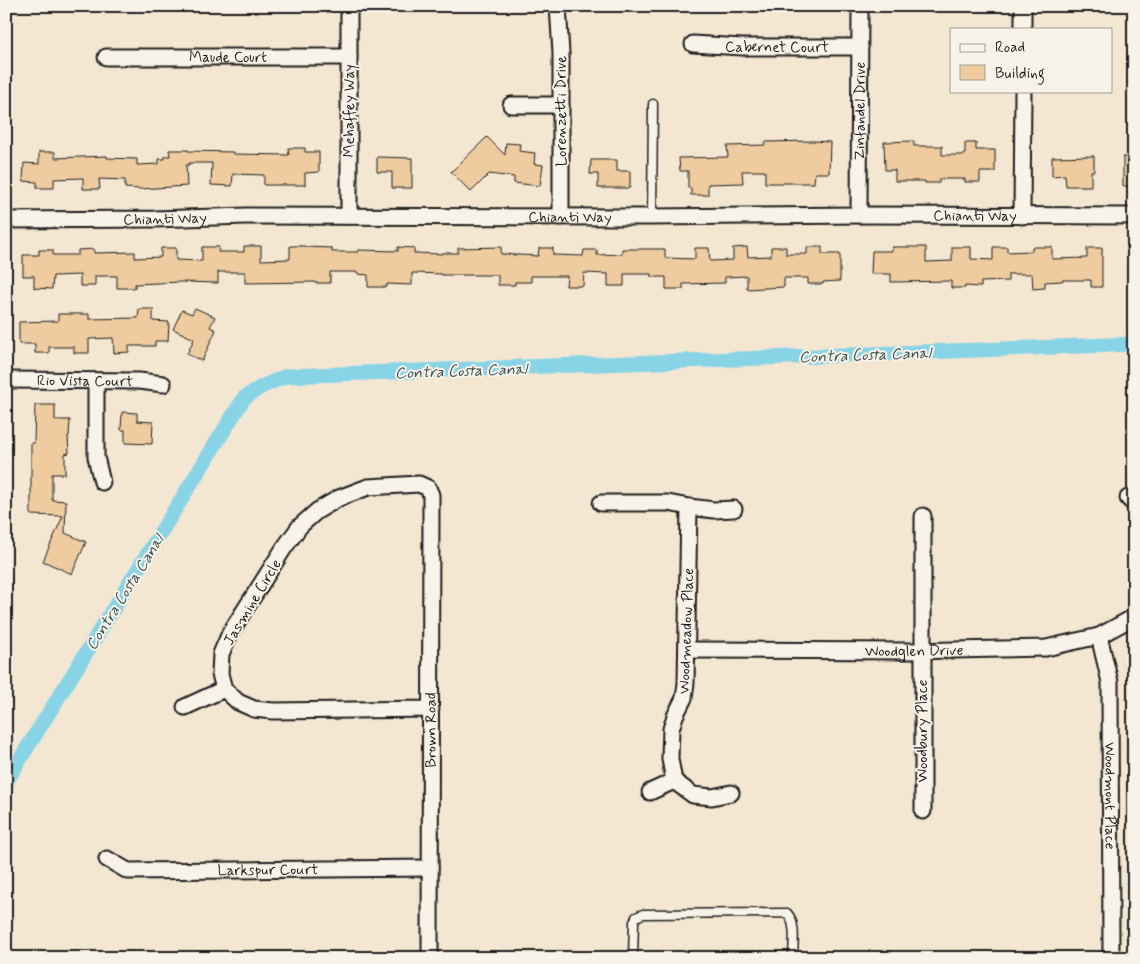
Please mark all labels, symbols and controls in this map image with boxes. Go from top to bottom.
legend [950,28,1112,92]
street label: Cabernet Court [724,37,829,58]
text: Road [995,38,1025,58]
street label: Maude Court [189,48,267,68]
street label: Lorenzetti Drive [552,56,572,166]
street label: Zinfandel Drive [850,61,871,160]
street label: Mehaffey Way [340,64,360,158]
text: Building [995,64,1045,85]
street label: Chianti Way [933,206,1017,227]
street label: Chianti Way [123,208,207,230]
street label: Chianti Way [528,208,612,228]
water label: Contra Costa Canal [799,343,934,368]
water label: Contra Costa Canal [395,359,530,384]
street label: Rio Vista Court [37,371,133,392]
water label: Contra Costa Canal [81,529,171,654]
street label: Jasmine Circle [219,555,287,649]
street label: Woodmeadow Place [675,567,699,694]
street label: Woodglen Drive [865,641,964,663]
street label: Woodbury Place [913,679,933,782]
street label: Brown Road [421,692,442,768]
street label: Woodmont Place [1099,742,1120,850]
street label: Larkspur Court [217,860,318,881]

